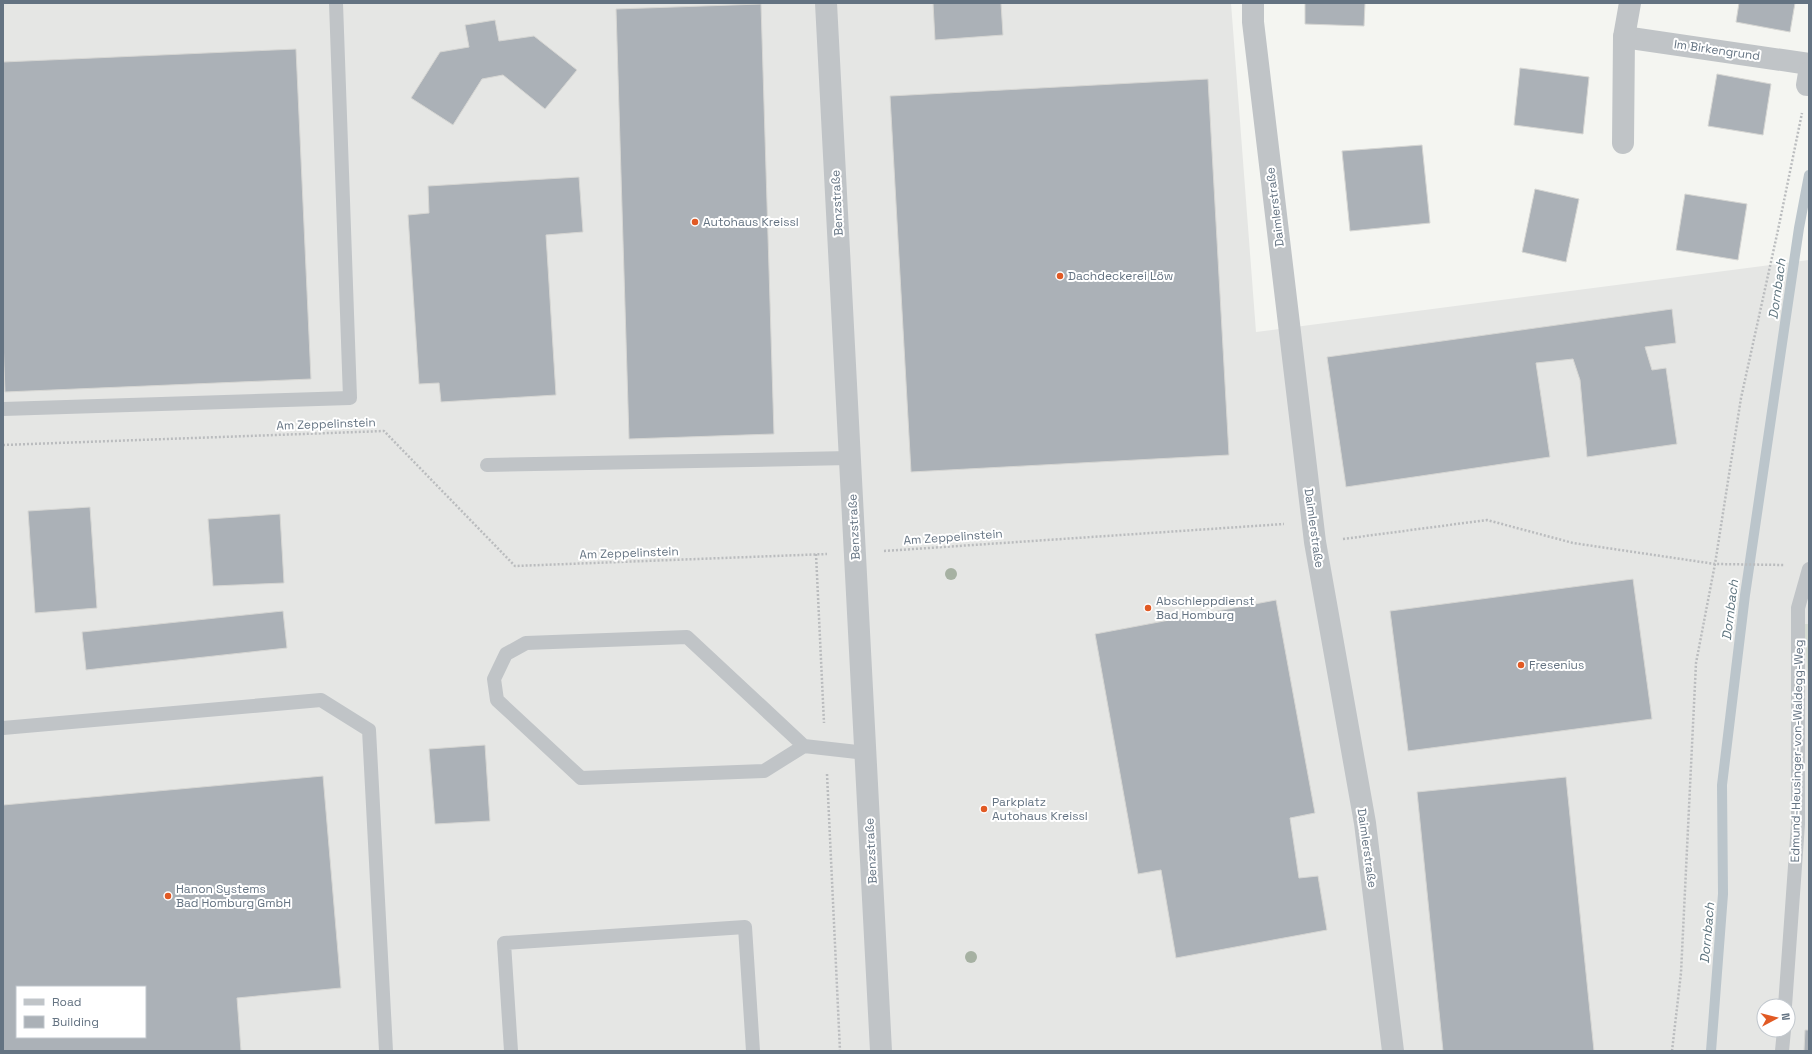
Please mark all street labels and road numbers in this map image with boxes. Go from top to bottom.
street label: Im Birkengrund [1673,36,1761,64]
street label: Daimlerstraße [1262,166,1288,248]
street label: Benzstraße [827,170,847,236]
street label: Am Zeppelinstein [276,414,376,434]
street label: Daimlerstraße [1301,487,1327,569]
street label: Benzstraße [844,494,864,560]
street label: Am Zeppelinstein [903,526,1003,548]
street label: Am Zeppelinstein [579,543,679,563]
street label: Edmund-Heusinger-von-Waldegg-Weg [1787,639,1807,863]
street label: Daimlerstraße [1354,807,1380,889]
street label: Benzstraße [861,818,881,884]

